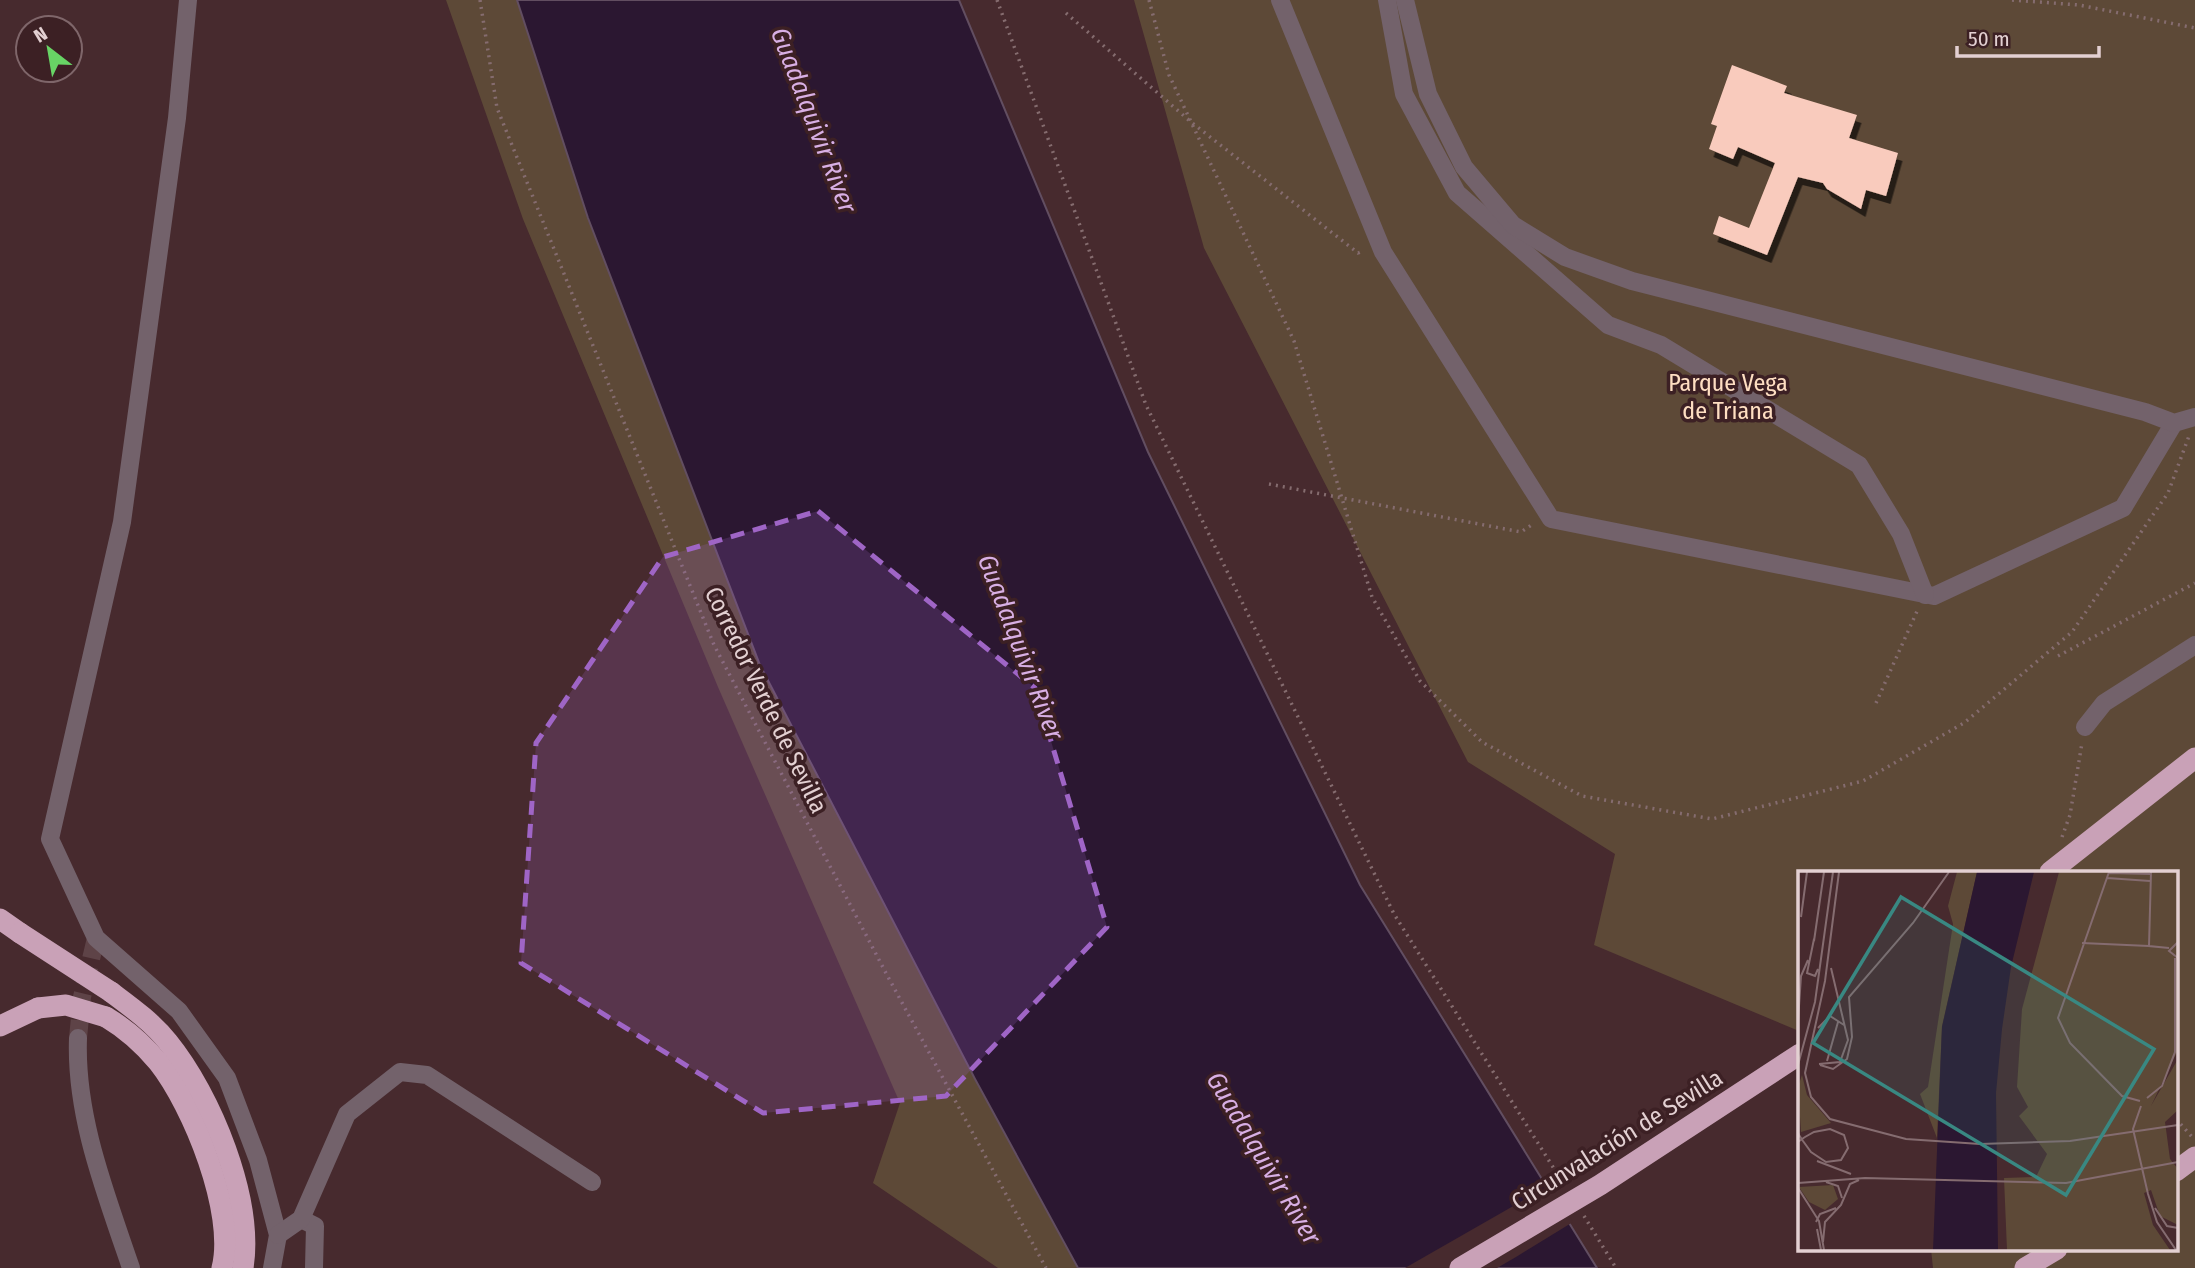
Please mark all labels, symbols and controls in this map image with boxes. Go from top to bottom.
north arrow [14,14,84,84]
scale bar [1957,14,2099,58]
text: N [30,22,51,48]
water label: Guadalquivir River [764,23,863,218]
text: 50 m [1968,26,2010,52]
park label: Parque Vega de Triana [1668,369,1788,425]
water label: Guadalquivir River [971,550,1070,745]
street label: Corredor Verde de Sevilla [699,582,833,818]
inset map [1798,871,2178,1250]
street label: Circunvalación de Sevilla [1506,1064,1728,1216]
water label: Guadalquivir River [1200,1066,1328,1251]

